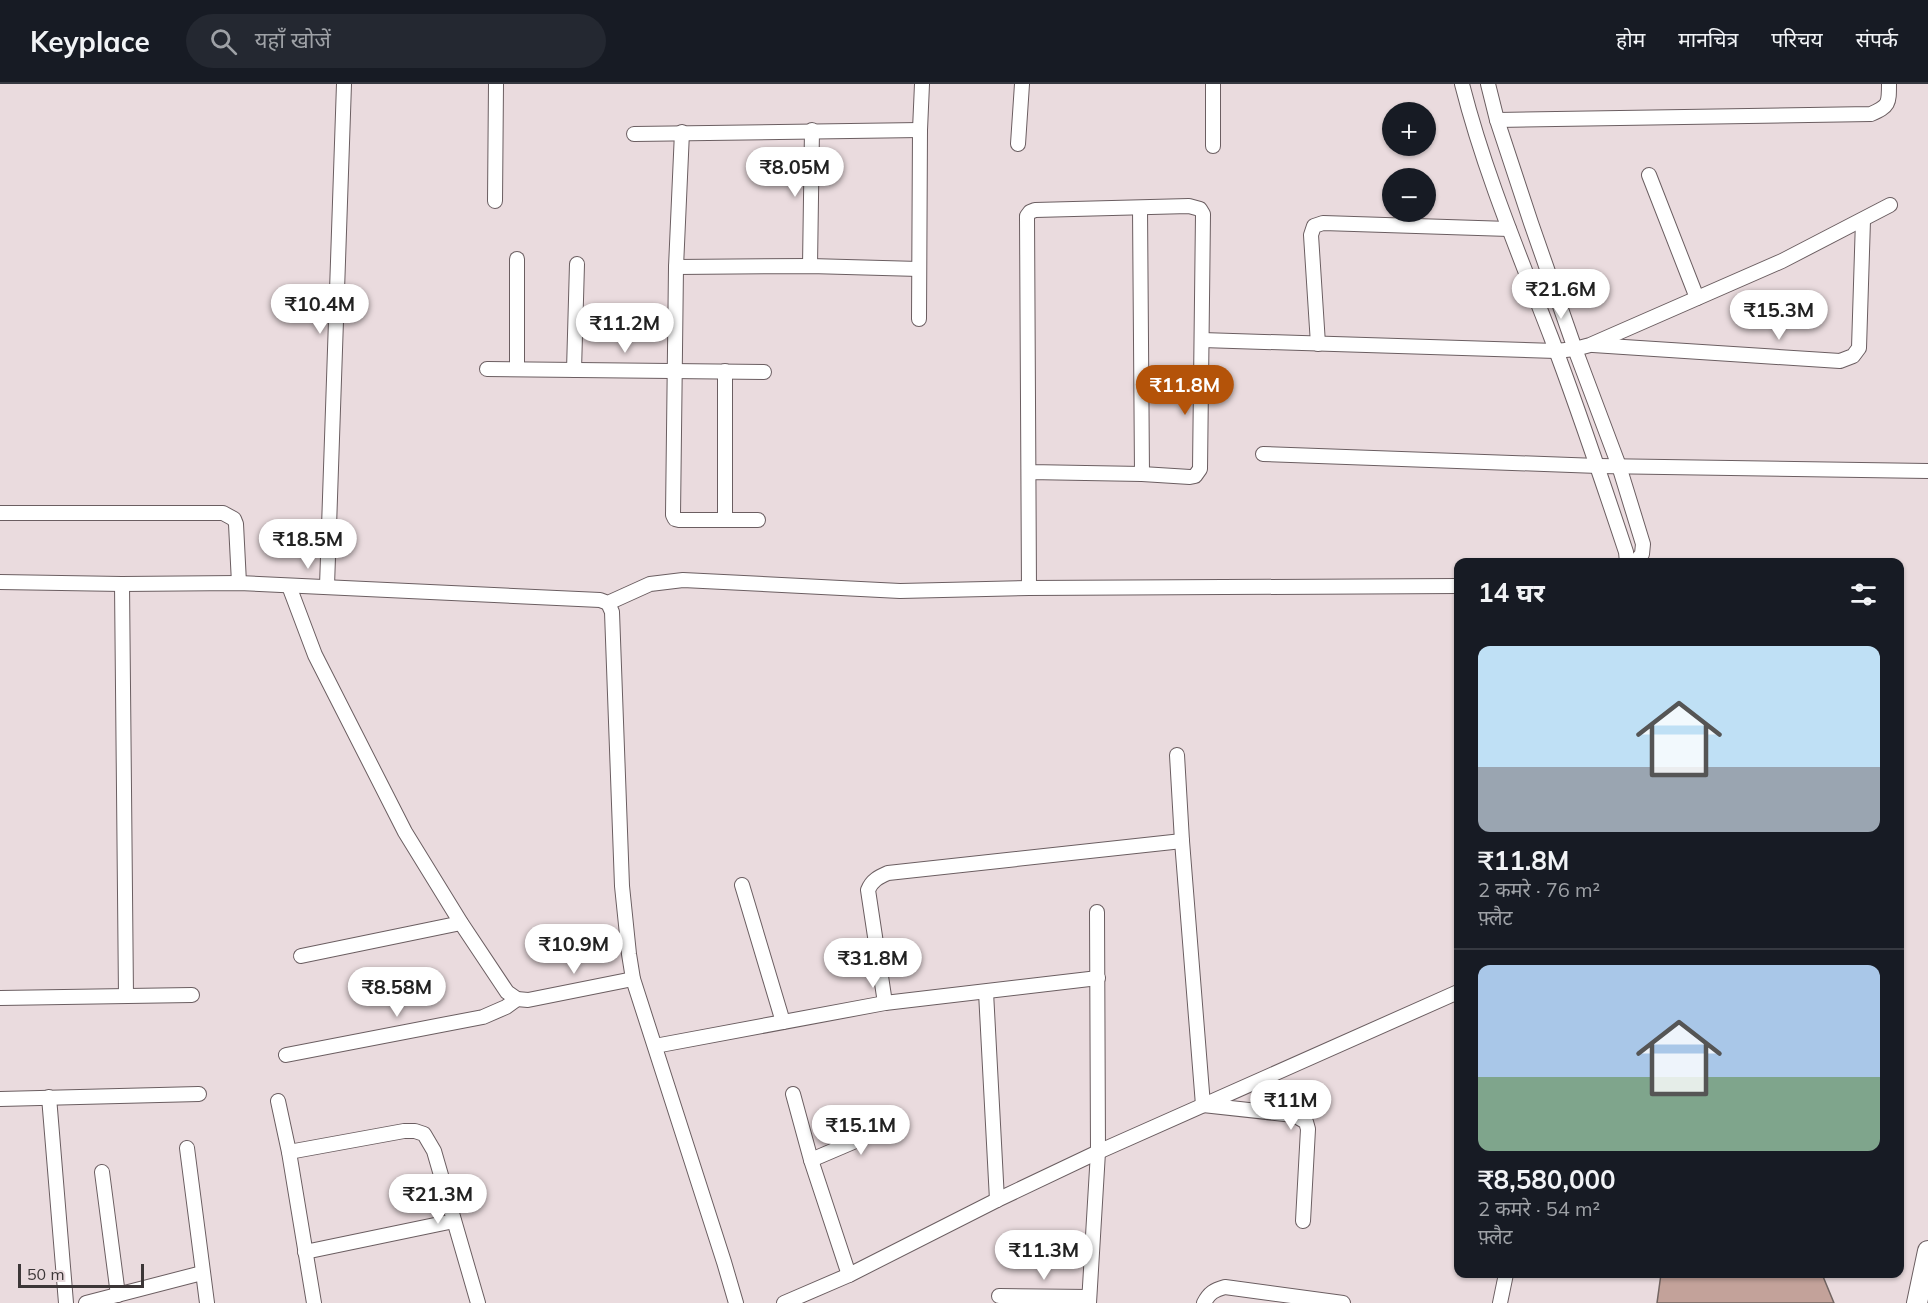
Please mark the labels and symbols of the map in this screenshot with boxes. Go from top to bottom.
pin: ₹8.05M [746,147,844,198]
pin: ₹21.6M [1512,269,1610,320]
pin: ₹10.4M [271,284,369,335]
pin: ₹15.3M [1730,290,1828,341]
pin: ₹11.2M [576,303,674,354]
pin: ₹11.8M [1136,365,1234,416]
pin: ₹18.5M [259,519,357,570]
pin: ₹10.9M [525,924,623,975]
pin: ₹31.8M [824,938,922,989]
pin: ₹8.58M [348,967,446,1018]
pin: ₹11M [1255,1080,1327,1131]
pin: ₹15.1M [812,1105,910,1156]
pin: ₹21.3M [389,1174,487,1225]
pin: ₹11.3M [995,1230,1093,1281]
scale bar [18,1261,144,1288]

